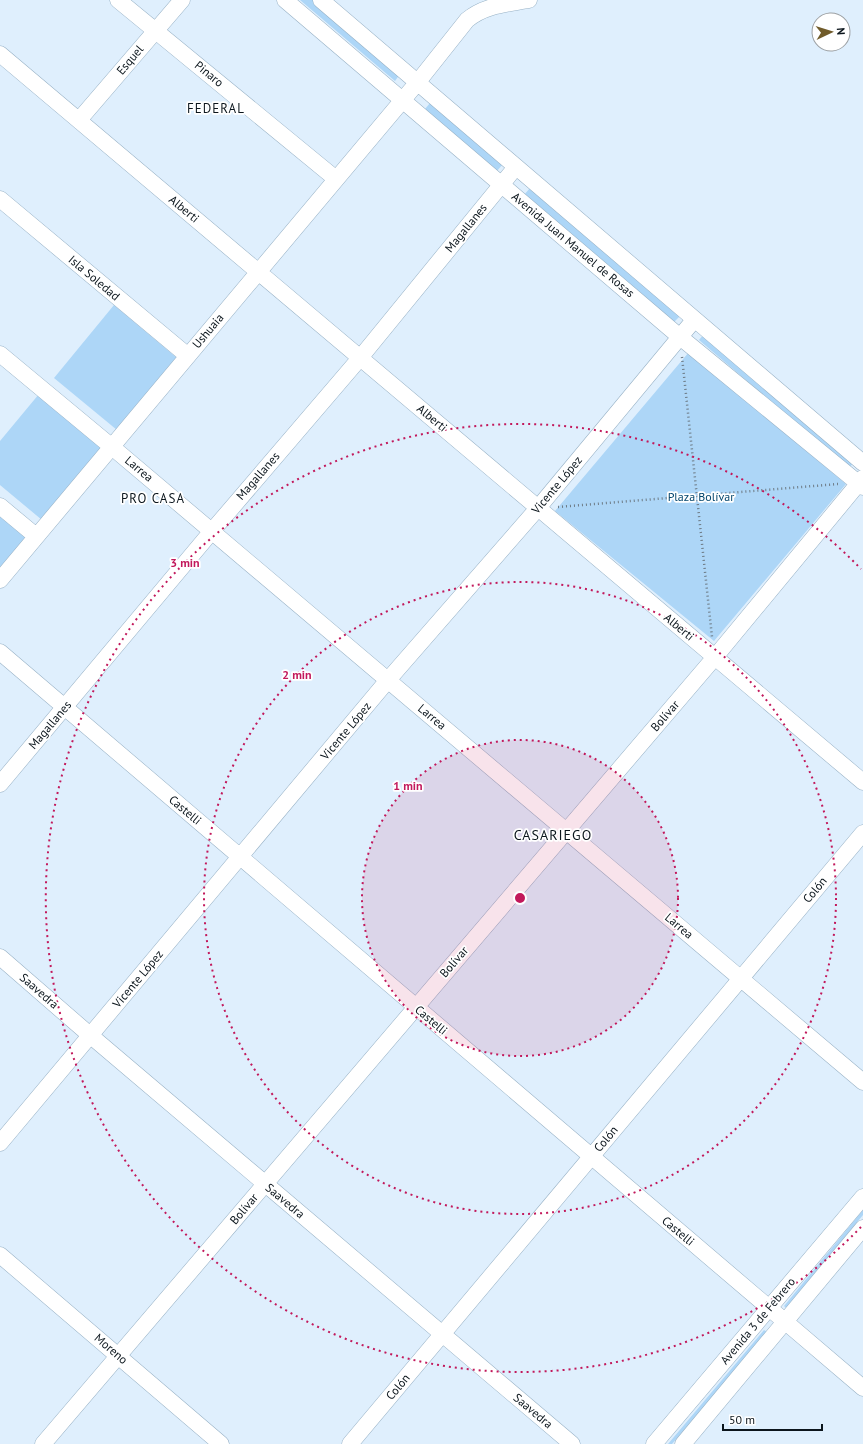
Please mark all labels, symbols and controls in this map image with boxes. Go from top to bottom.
north arrow [811,12,851,52]
text: N [834,27,848,35]
street label: Esquel [113,41,147,78]
street label: Pinaro [192,57,227,90]
district label: FEDERAL [187,100,245,117]
street label: Avenida Juan Manuel de Rosas [509,189,638,300]
street label: Alberti [166,192,202,226]
street label: Magallanes [441,200,490,255]
street label: Isla Soledad [66,252,123,303]
street label: Ushuaia [189,310,227,351]
street label: Alberti [414,401,450,435]
street label: Magallanes [233,449,282,503]
street label: Larrea [122,453,156,485]
street label: Vicente López [527,453,585,517]
park label: Plaza Bolívar [668,489,734,504]
district label: PRO CASA [121,490,185,507]
text: 3 min [170,555,200,570]
street label: Alberti [661,610,697,644]
text: 2 min [282,667,312,682]
street label: Magallanes [25,697,74,752]
street label: Bolívar [647,697,682,734]
street label: Vicente López [316,699,374,763]
street label: Larrea [415,701,449,733]
text: 1 min [393,778,423,793]
street label: Castelli [166,792,205,828]
district label: CASARIEGO [514,826,592,844]
street label: Colón [799,874,830,906]
centre of rings [513,891,527,905]
street label: Larrea [662,910,696,942]
street label: Bolívar [436,943,471,980]
street label: Vicente López [108,947,166,1011]
street label: Saavedra [17,970,62,1012]
street label: Castelli [412,1002,451,1038]
street label: Colón [590,1123,621,1155]
street label: Saavedra [263,1180,308,1221]
street label: Bolívar [226,1190,261,1227]
street label: Castelli [659,1213,698,1249]
street label: Avenida 3 de Febrero [717,1274,798,1367]
street label: Moreno [92,1330,131,1367]
street label: Colón [382,1371,413,1403]
street label: Saavedra [511,1390,556,1431]
scale bar [723,1406,822,1432]
text: 50 m [729,1412,755,1427]

